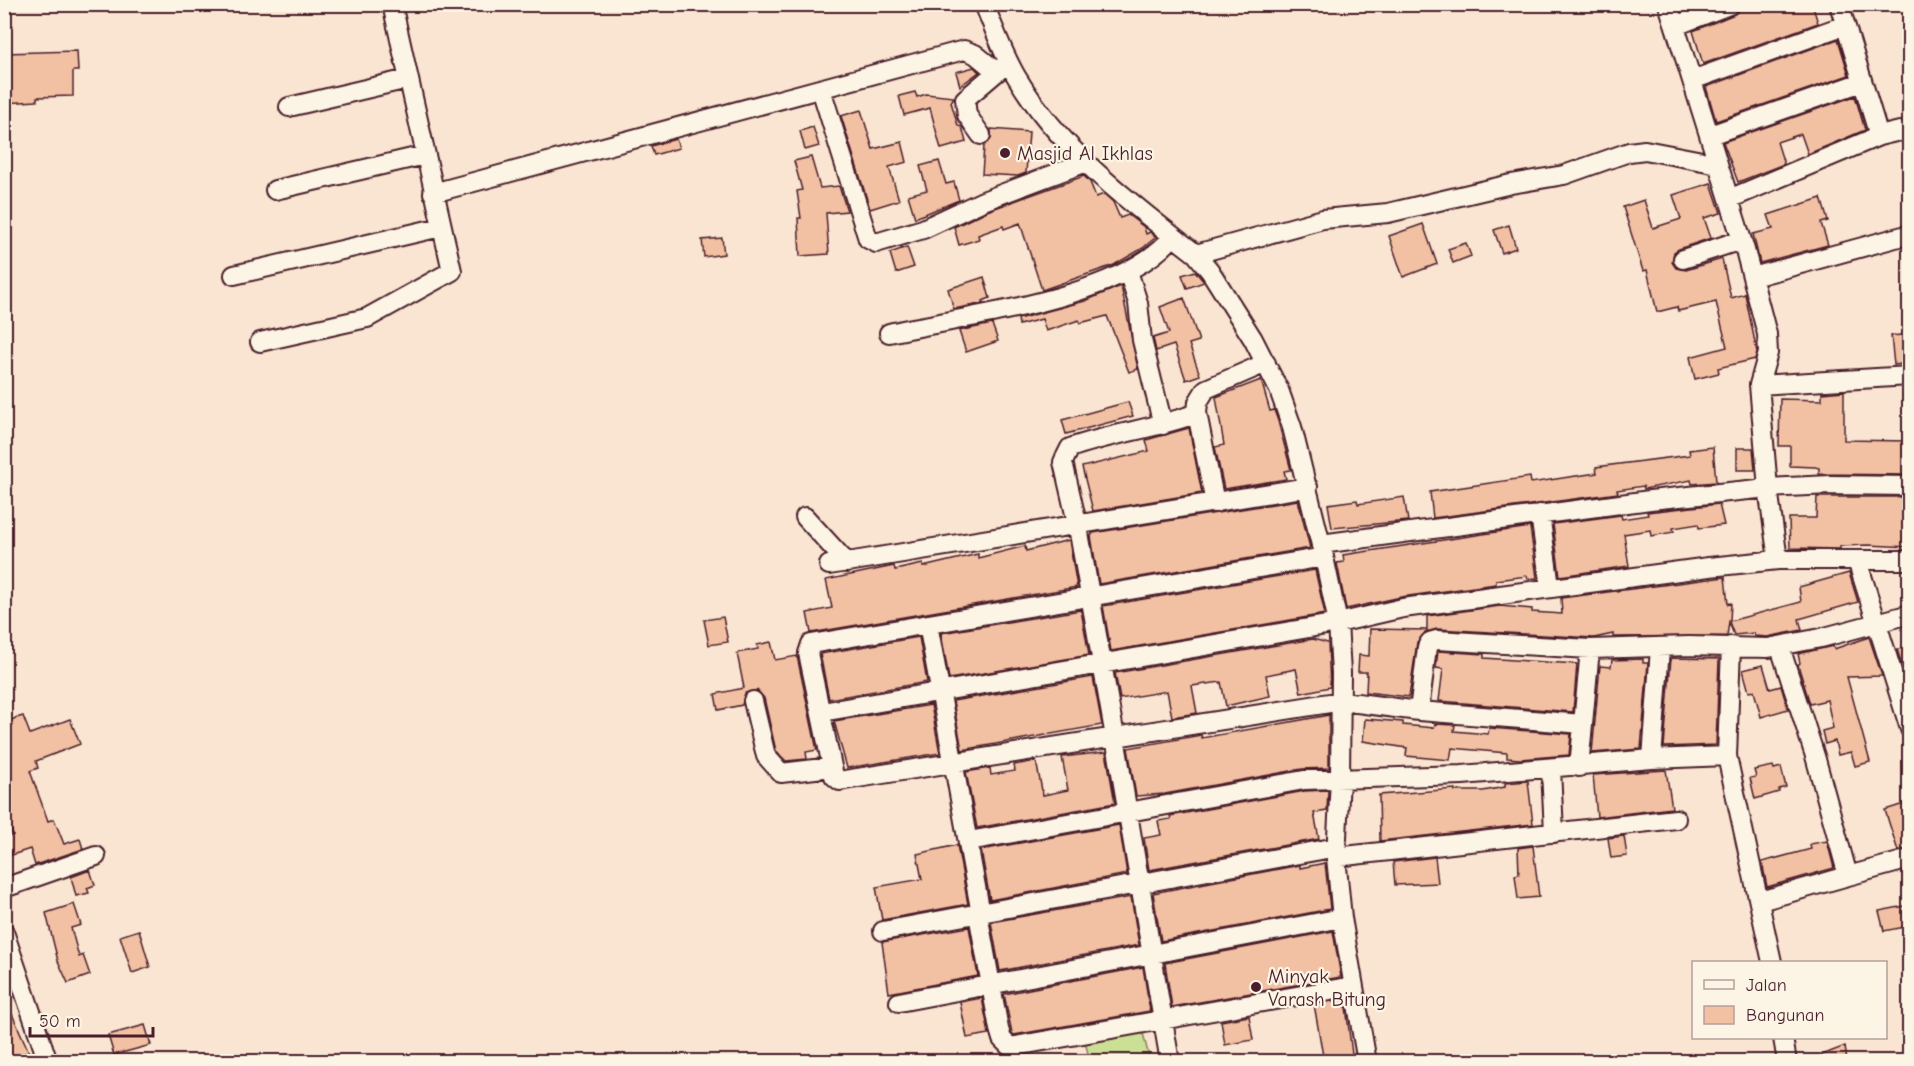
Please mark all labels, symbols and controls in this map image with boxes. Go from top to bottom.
place label: Masjid Al Ikhlas [1017,142,1153,165]
marker: Masjid Al Ikhlas [998,146,1012,160]
legend [1692,961,1887,1039]
place label: Minyak Varash Bitung [1268,965,1386,1011]
text: Jalan [1746,975,1787,996]
marker: Minyak Varash Bitung [1249,980,1263,994]
scale bar [30,1000,153,1038]
text: Bangunan [1746,1005,1824,1026]
text: 50 m [39,1011,81,1032]

